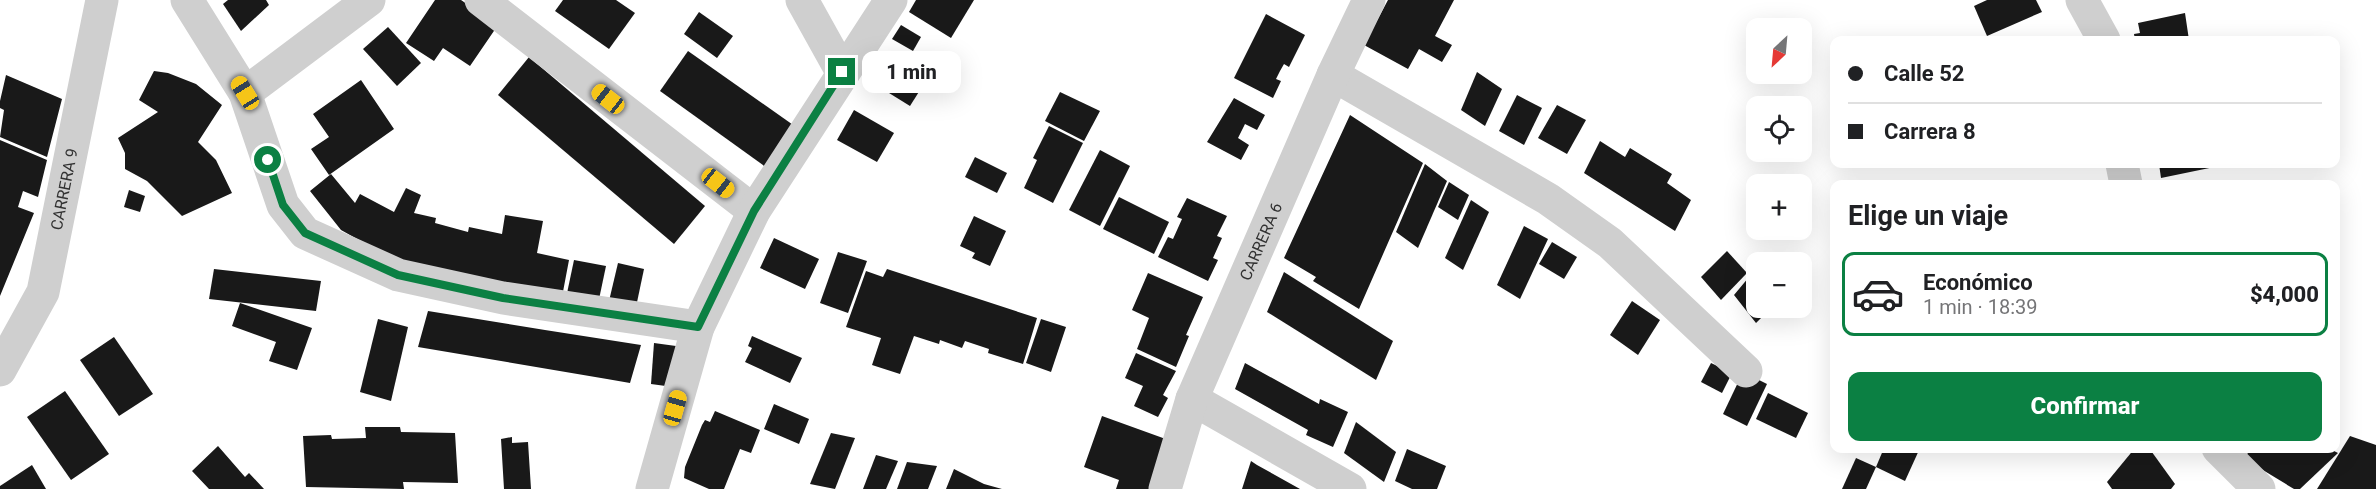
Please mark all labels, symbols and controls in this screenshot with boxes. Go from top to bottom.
north arrow [1746,18,1812,84]
map controls [1746,18,1812,318]
callout: 1 min [863,51,962,93]
route end [828,58,855,85]
text: 1 min [886,60,937,84]
text: Calle 52 [1884,61,1964,86]
car [228,73,262,113]
car [588,81,628,117]
button: locate [1746,96,1812,162]
text: Carrera 8 [1884,119,1976,144]
route start [254,146,281,173]
street label: CARRERA 9 [47,147,82,232]
car [698,165,738,201]
button: + [1746,174,1812,240]
street label: CARRERA 6 [1236,200,1286,283]
text: Elige un viaje [1848,200,2008,232]
button: − [1746,252,1812,318]
icon: car [1851,267,1905,321]
text: Económico [1923,270,2033,295]
text: $4,000 [2250,282,2319,307]
text: 1 min · 18:39 [1923,295,2038,319]
button: Confirmar [1848,372,2322,441]
car [661,388,689,428]

